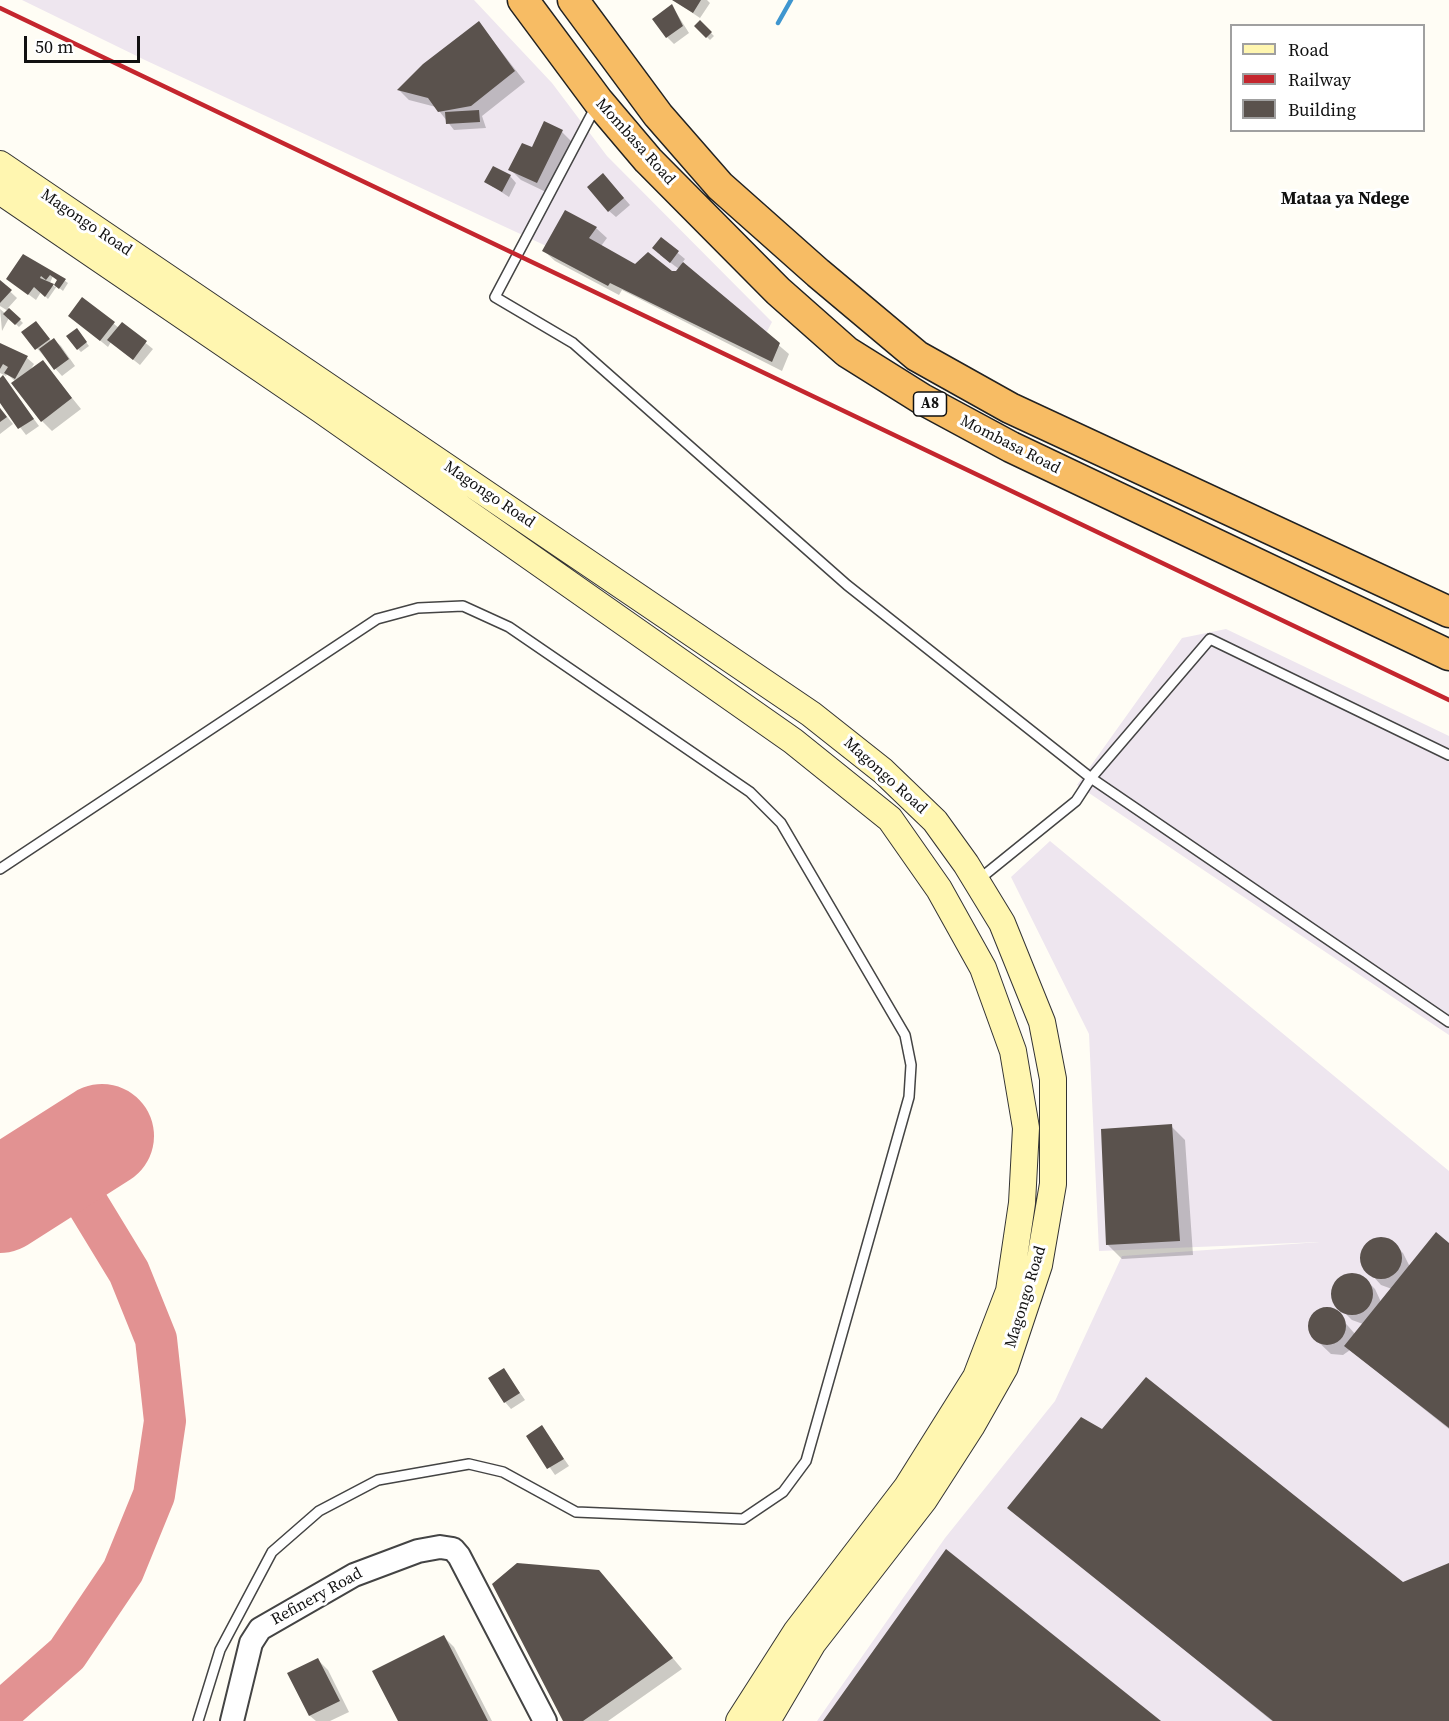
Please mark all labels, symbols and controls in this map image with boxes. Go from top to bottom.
scale bar [27,24,142,62]
legend [1230,24,1425,132]
text: 50 m [35,34,73,59]
text: Road [1288,37,1329,62]
text: Railway [1288,67,1351,92]
street label: Mombasa Road [591,95,679,189]
text: Building [1288,97,1356,122]
street label: Magongo Road [37,186,135,260]
district label: Mataa ya Ndege [1281,188,1409,210]
road number: A8 [914,392,946,416]
street label: Mombasa Road [957,412,1063,478]
street label: Magongo Road [440,458,538,532]
street label: Magongo Road [839,734,931,818]
street label: Magongo Road [1001,1244,1051,1350]
street label: Refinery Road [268,1564,366,1630]

